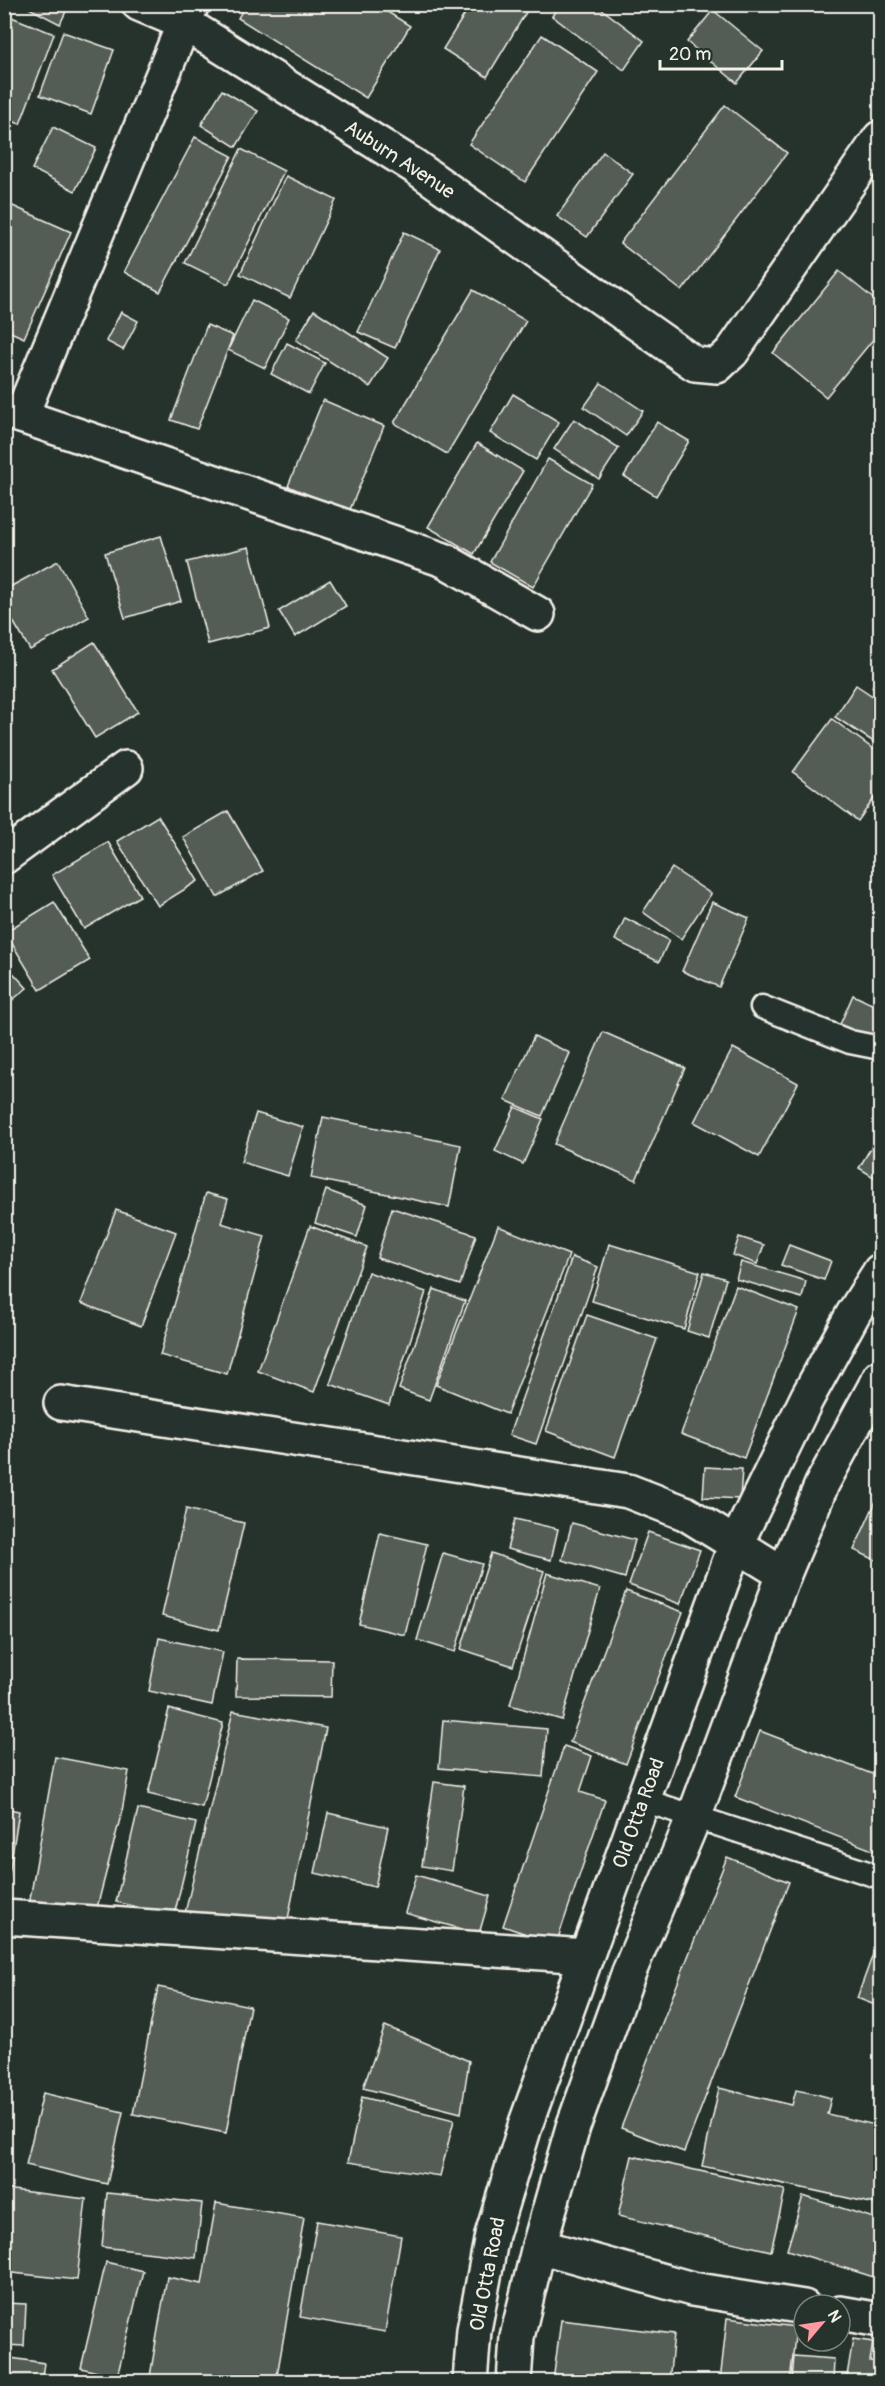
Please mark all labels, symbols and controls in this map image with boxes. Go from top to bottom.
scale bar [660,33,782,71]
text: 20 m [669,43,711,66]
street label: Auburn Avenue [340,115,460,204]
street label: Old Otta Road [607,1755,670,1872]
street label: Old Otta Road [464,2215,511,2333]
north arrow [792,2293,852,2353]
text: N [823,2307,846,2326]

